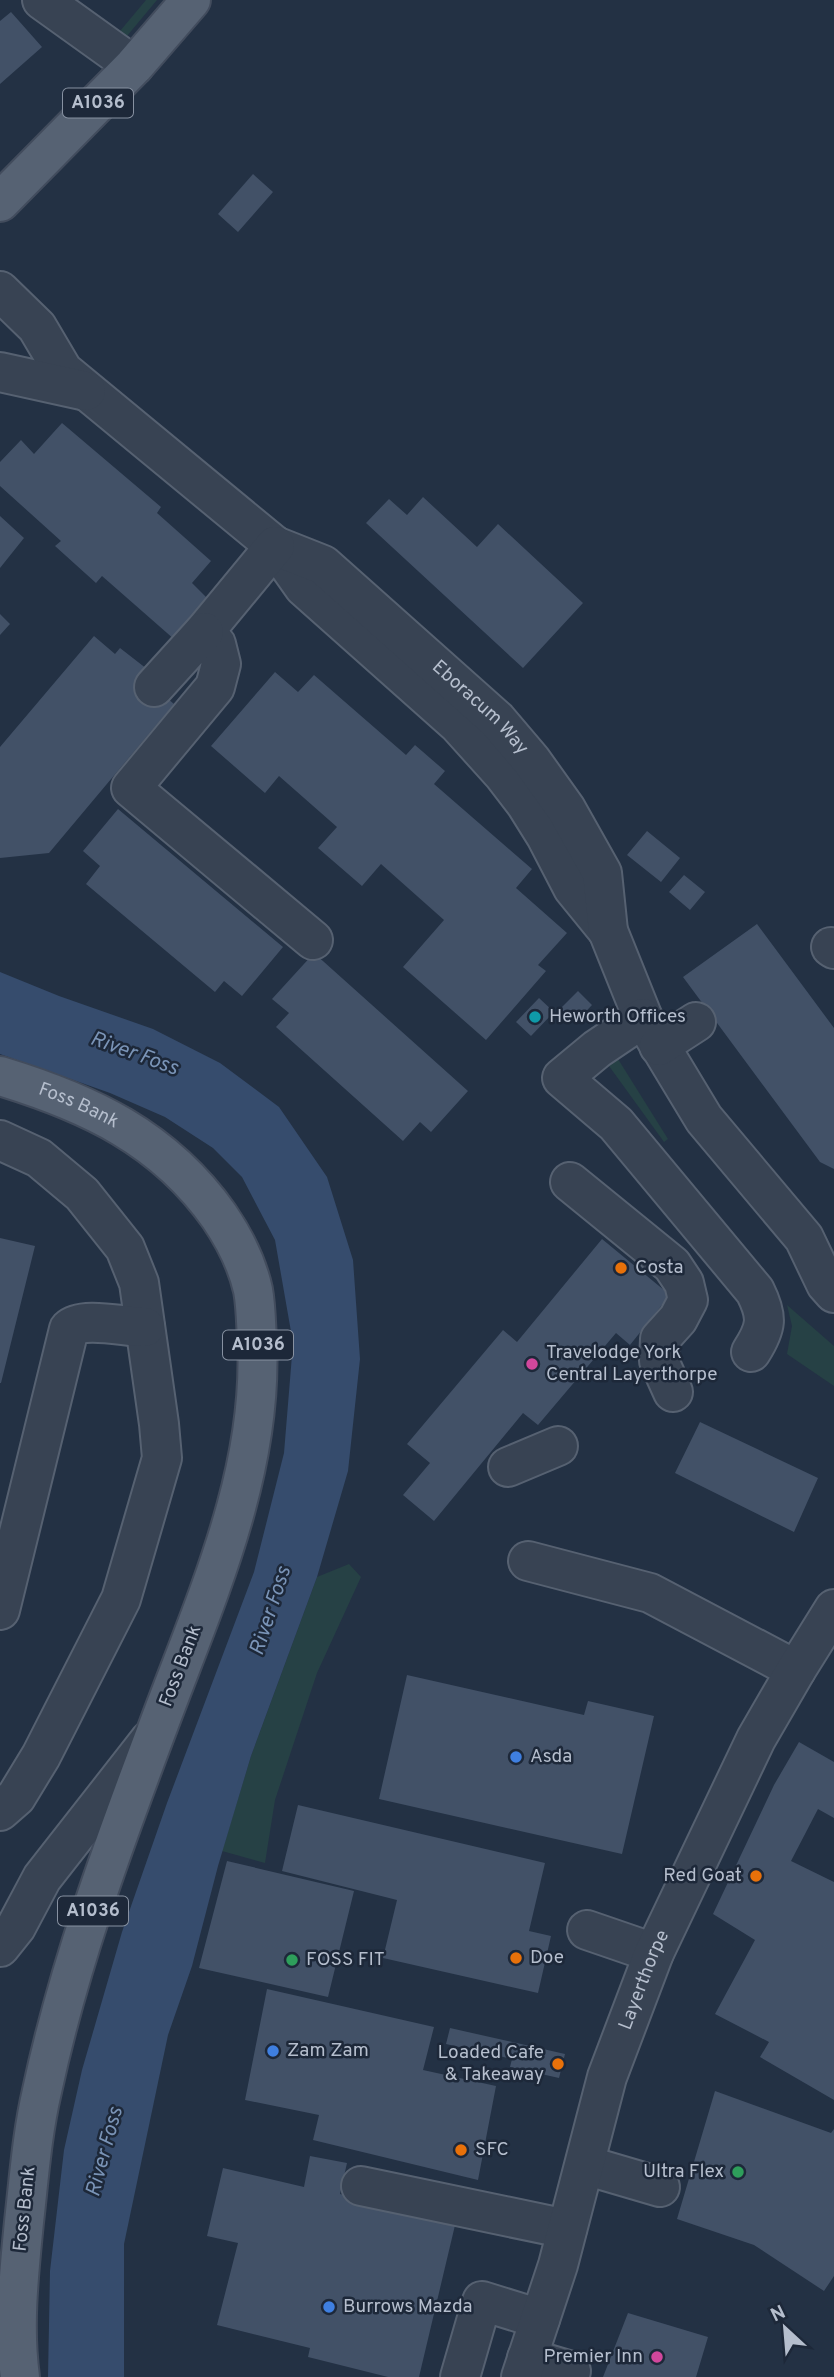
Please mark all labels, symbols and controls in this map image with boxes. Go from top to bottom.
road number: A1036 [63,88,133,118]
street label: Eboracum Way [427,655,534,760]
place label: Heworth Offices [549,1005,686,1029]
marker: Heworth Offices [527,1009,543,1025]
water label: River Foss [86,1026,182,1083]
street label: Foss Bank [35,1078,123,1134]
place label: Costa [635,1256,684,1280]
marker: Costa [613,1260,629,1276]
road number: A1036 [223,1330,293,1360]
place label: Travelodge York Central Layerthorpe [546,1341,718,1387]
marker: Travelodge York Central Layerthorpe [524,1356,540,1372]
water label: River Foss [244,1563,298,1659]
street label: Foss Bank [154,1622,208,1710]
place label: Asda [530,1745,572,1769]
marker: Asda [508,1749,524,1765]
place label: Red Goat [663,1864,742,1888]
marker: Red Goat [748,1868,764,1884]
road number: A1036 [58,1896,128,1926]
street label: Layerthorpe [614,1926,675,2034]
place label: Doe [530,1946,564,1970]
place label: FOSS FIT [306,1948,385,1972]
marker: Doe [508,1950,524,1966]
marker: FOSS FIT [284,1952,300,1968]
place label: Zam Zam [287,2039,369,2063]
place label: Loaded Cafe & Takeaway [437,2041,544,2087]
marker: Zam Zam [265,2043,281,2059]
marker: Loaded Cafe & Takeaway [550,2056,566,2072]
water label: River Foss [80,2104,130,2200]
place label: SFC [475,2138,509,2162]
marker: SFC [453,2142,469,2158]
place label: Ultra Flex [643,2160,724,2184]
marker: Ultra Flex [730,2164,746,2180]
street label: Foss Bank [9,2165,41,2253]
north arrow [750,2293,820,2363]
place label: Burrows Mazda [343,2295,473,2319]
marker: Burrows Mazda [321,2299,337,2315]
text: N [767,2301,790,2328]
place label: Premier Inn [544,2345,643,2369]
marker: Premier Inn [649,2349,665,2365]

